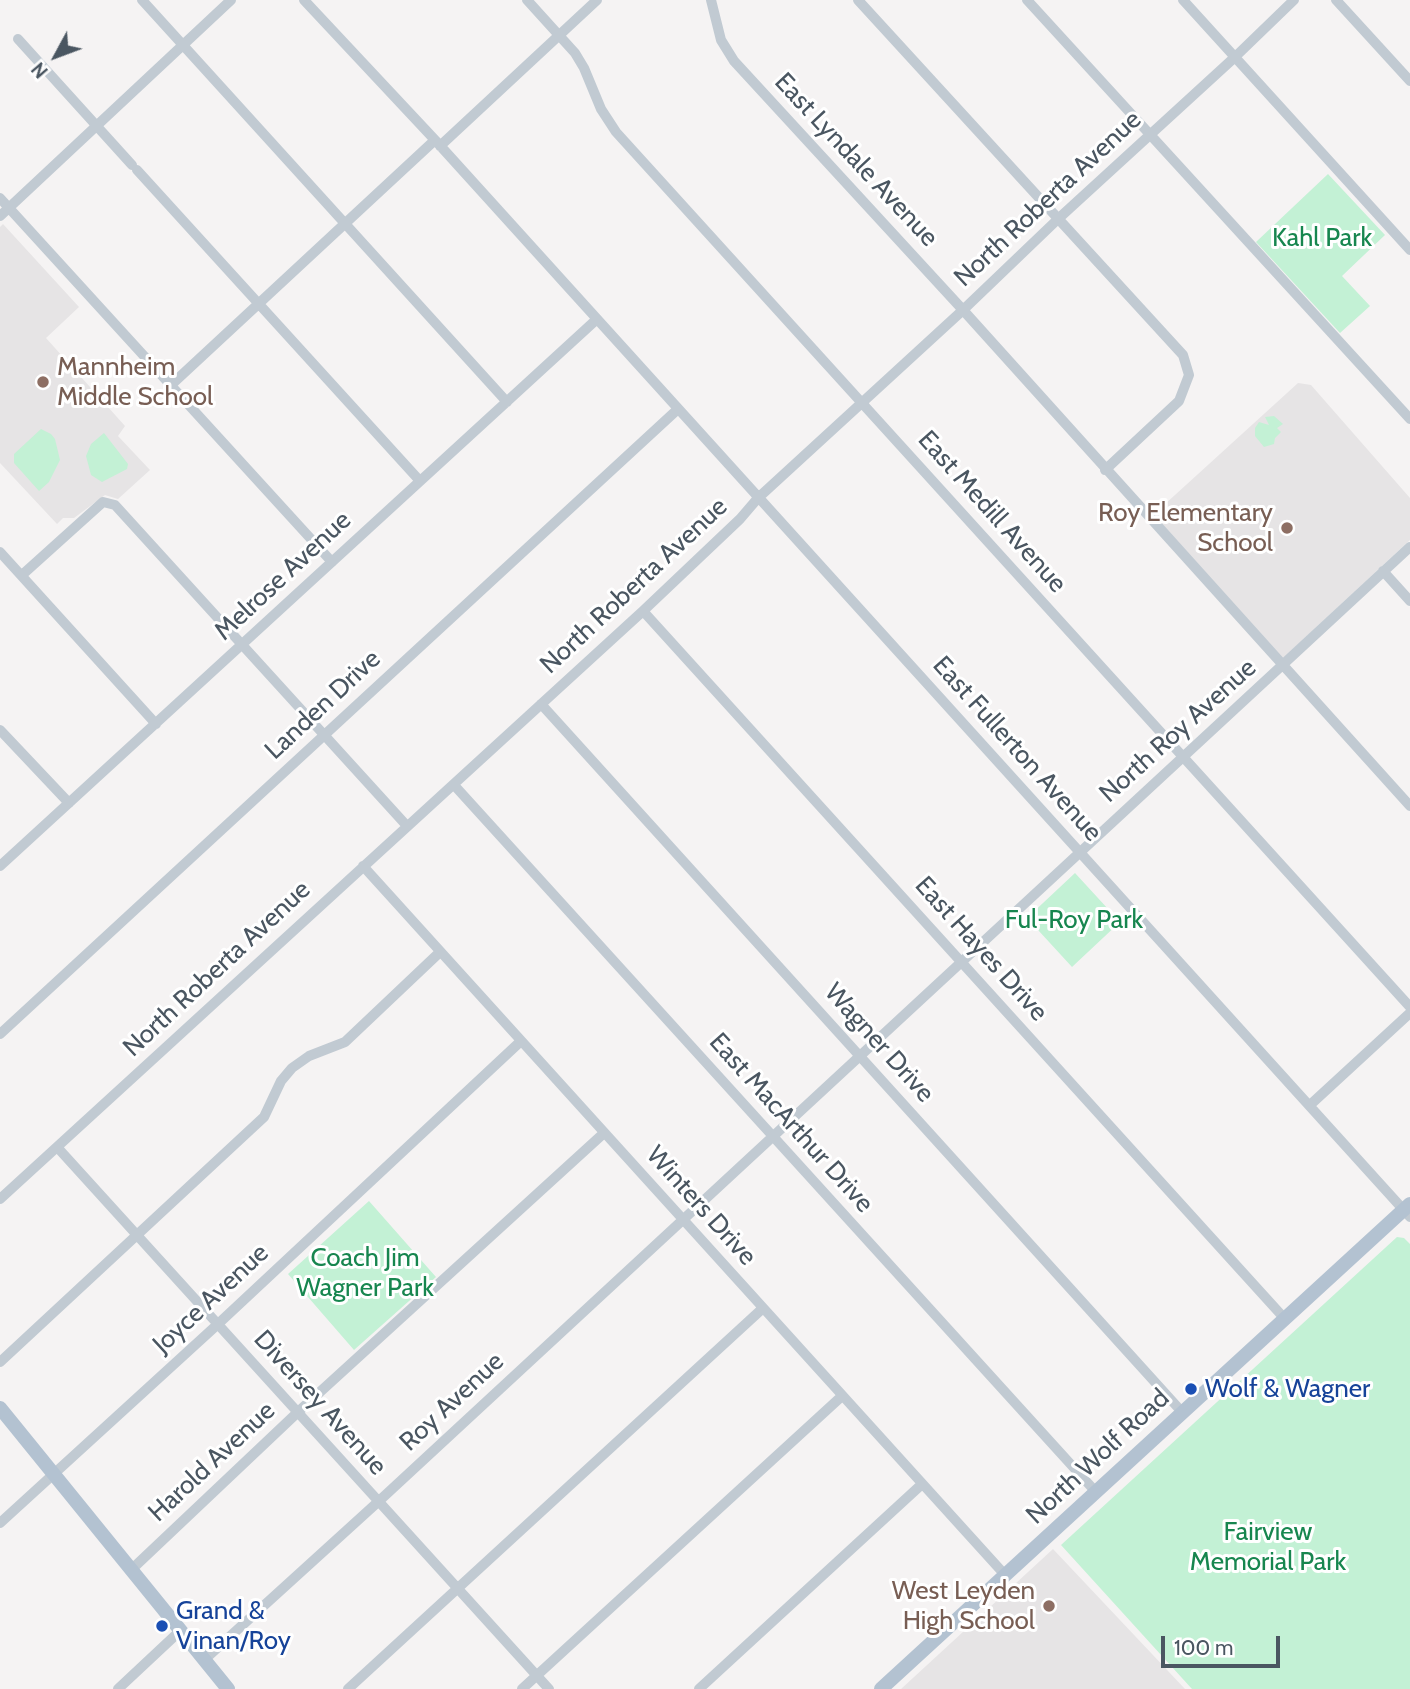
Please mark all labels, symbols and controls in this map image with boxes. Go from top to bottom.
north arrow [21,21,91,91]
text: N [27,57,53,83]
street label: East Lyndale Avenue [768,67,944,253]
street label: North Roberta Avenue [948,104,1148,294]
park label: Kahl Park [1272,222,1372,254]
place label: Mannheim Middle School [57,351,213,412]
marker: Mannheim Middle School [35,374,51,390]
street label: East Medill Avenue [911,425,1073,599]
street label: North Roberta Avenue [534,491,734,681]
place label: Roy Elementary School [1098,497,1273,558]
street label: Melrose Avenue [208,505,358,647]
marker: Roy Elementary School [1279,520,1295,536]
street label: Landen Drive [259,644,387,766]
street label: East Fullerton Avenue [926,650,1108,848]
street label: North Roy Avenue [1093,653,1263,809]
street label: East Hayes Drive [908,870,1054,1028]
street label: North Roberta Avenue [117,874,317,1064]
park label: Ful-Roy Park [1005,904,1143,936]
street label: Wagner Drive [817,977,941,1109]
street label: East MacArthur Drive [702,1027,880,1219]
street label: Winters Drive [639,1140,763,1272]
street label: Joyce Avenue [147,1238,275,1360]
park label: Coach Jim Wagner Park [296,1242,434,1304]
street label: Diversey Avenue [247,1324,393,1482]
street label: Roy Avenue [394,1346,510,1458]
place label: Wolf & Wagner [1205,1373,1370,1405]
marker: Wolf & Wagner [1183,1381,1199,1397]
street label: North Wolf Road [1020,1383,1176,1531]
street label: Harold Avenue [142,1396,282,1528]
park label: Fairview Memorial Park [1190,1516,1346,1578]
place label: West Leyden High School [892,1575,1035,1636]
place label: Grand & Vinan/Roy [176,1595,291,1656]
marker: West Leyden High School [1041,1598,1057,1614]
marker: Grand & Vinan/Roy [154,1618,170,1634]
scale bar [1165,1622,1284,1666]
text: 100 m [1174,1635,1233,1660]

